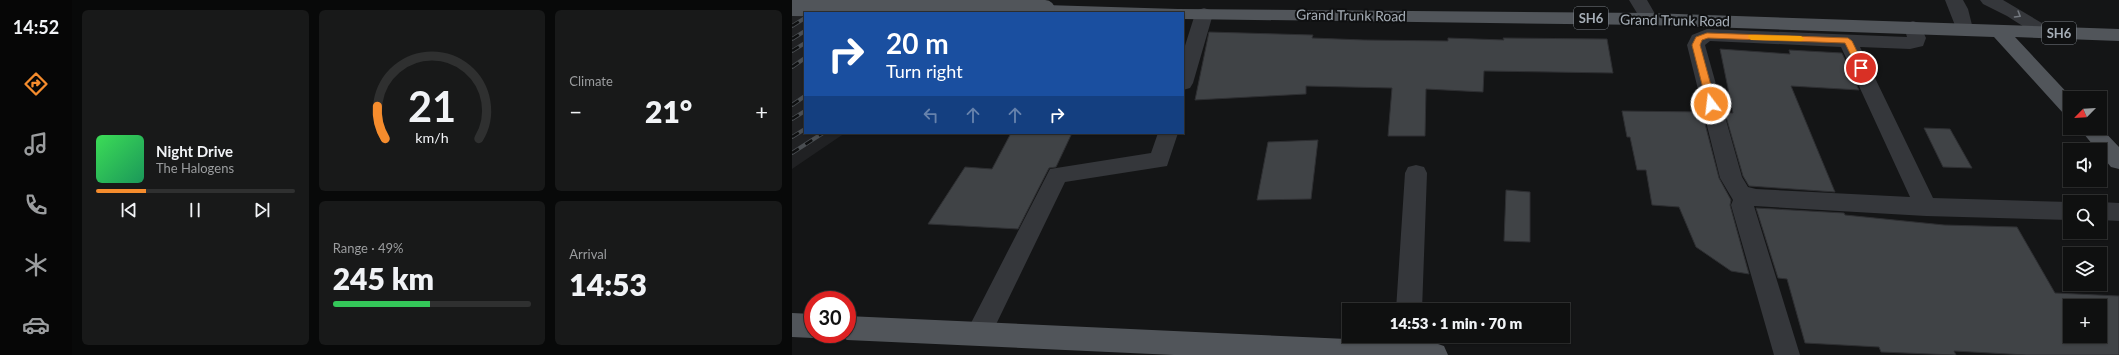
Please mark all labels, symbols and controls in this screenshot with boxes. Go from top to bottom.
street label: Grand Trunk Road [1296,6,1406,24]
road number: SH6 [1574,7,1608,29]
street label: Grand Trunk Road [1620,11,1730,29]
one-way arrow [2014,11,2021,18]
text: 14:52 [13,16,59,38]
road number: SH6 [2042,22,2076,44]
text: 20 m [886,26,949,60]
icon: right [820,28,872,80]
pin [1844,51,1878,85]
icon: arrive [1850,57,1872,79]
text: Turn right [886,60,963,82]
icon: directions [22,70,50,98]
text: Climate [569,73,613,89]
text: 21 [408,80,456,130]
position arrow [1690,83,1732,125]
north arrow [2063,91,2107,135]
map controls [2063,91,2107,343]
text: 21° [645,93,692,129]
text: − [569,98,582,125]
text: + [755,98,768,125]
icon: left [920,104,942,126]
icon: ahead [962,104,984,126]
icon: ahead [1004,104,1026,126]
icon: right [1046,104,1068,126]
text: km/h [415,128,449,145]
icon: music [22,130,50,158]
text: Night Drive [156,142,233,160]
button: sound [2063,143,2107,187]
text: The Halogens [156,160,234,176]
icon: phone [22,191,50,219]
button: search [2063,195,2107,239]
icon: previous [118,199,140,221]
icon: pause [184,199,206,221]
icon: next [251,199,273,221]
text: Range · 49% [333,240,403,256]
text: Arrival [569,246,607,262]
button: layers [2063,247,2107,291]
icon: climate [22,251,50,279]
text: 245 km [333,260,434,296]
text: 14:53 [569,266,647,302]
speed limit sign: 30 [804,291,856,343]
button: + [2063,299,2107,343]
icon: car [22,311,50,339]
text: 14:53 · 1 min · 70 m [1390,314,1522,332]

